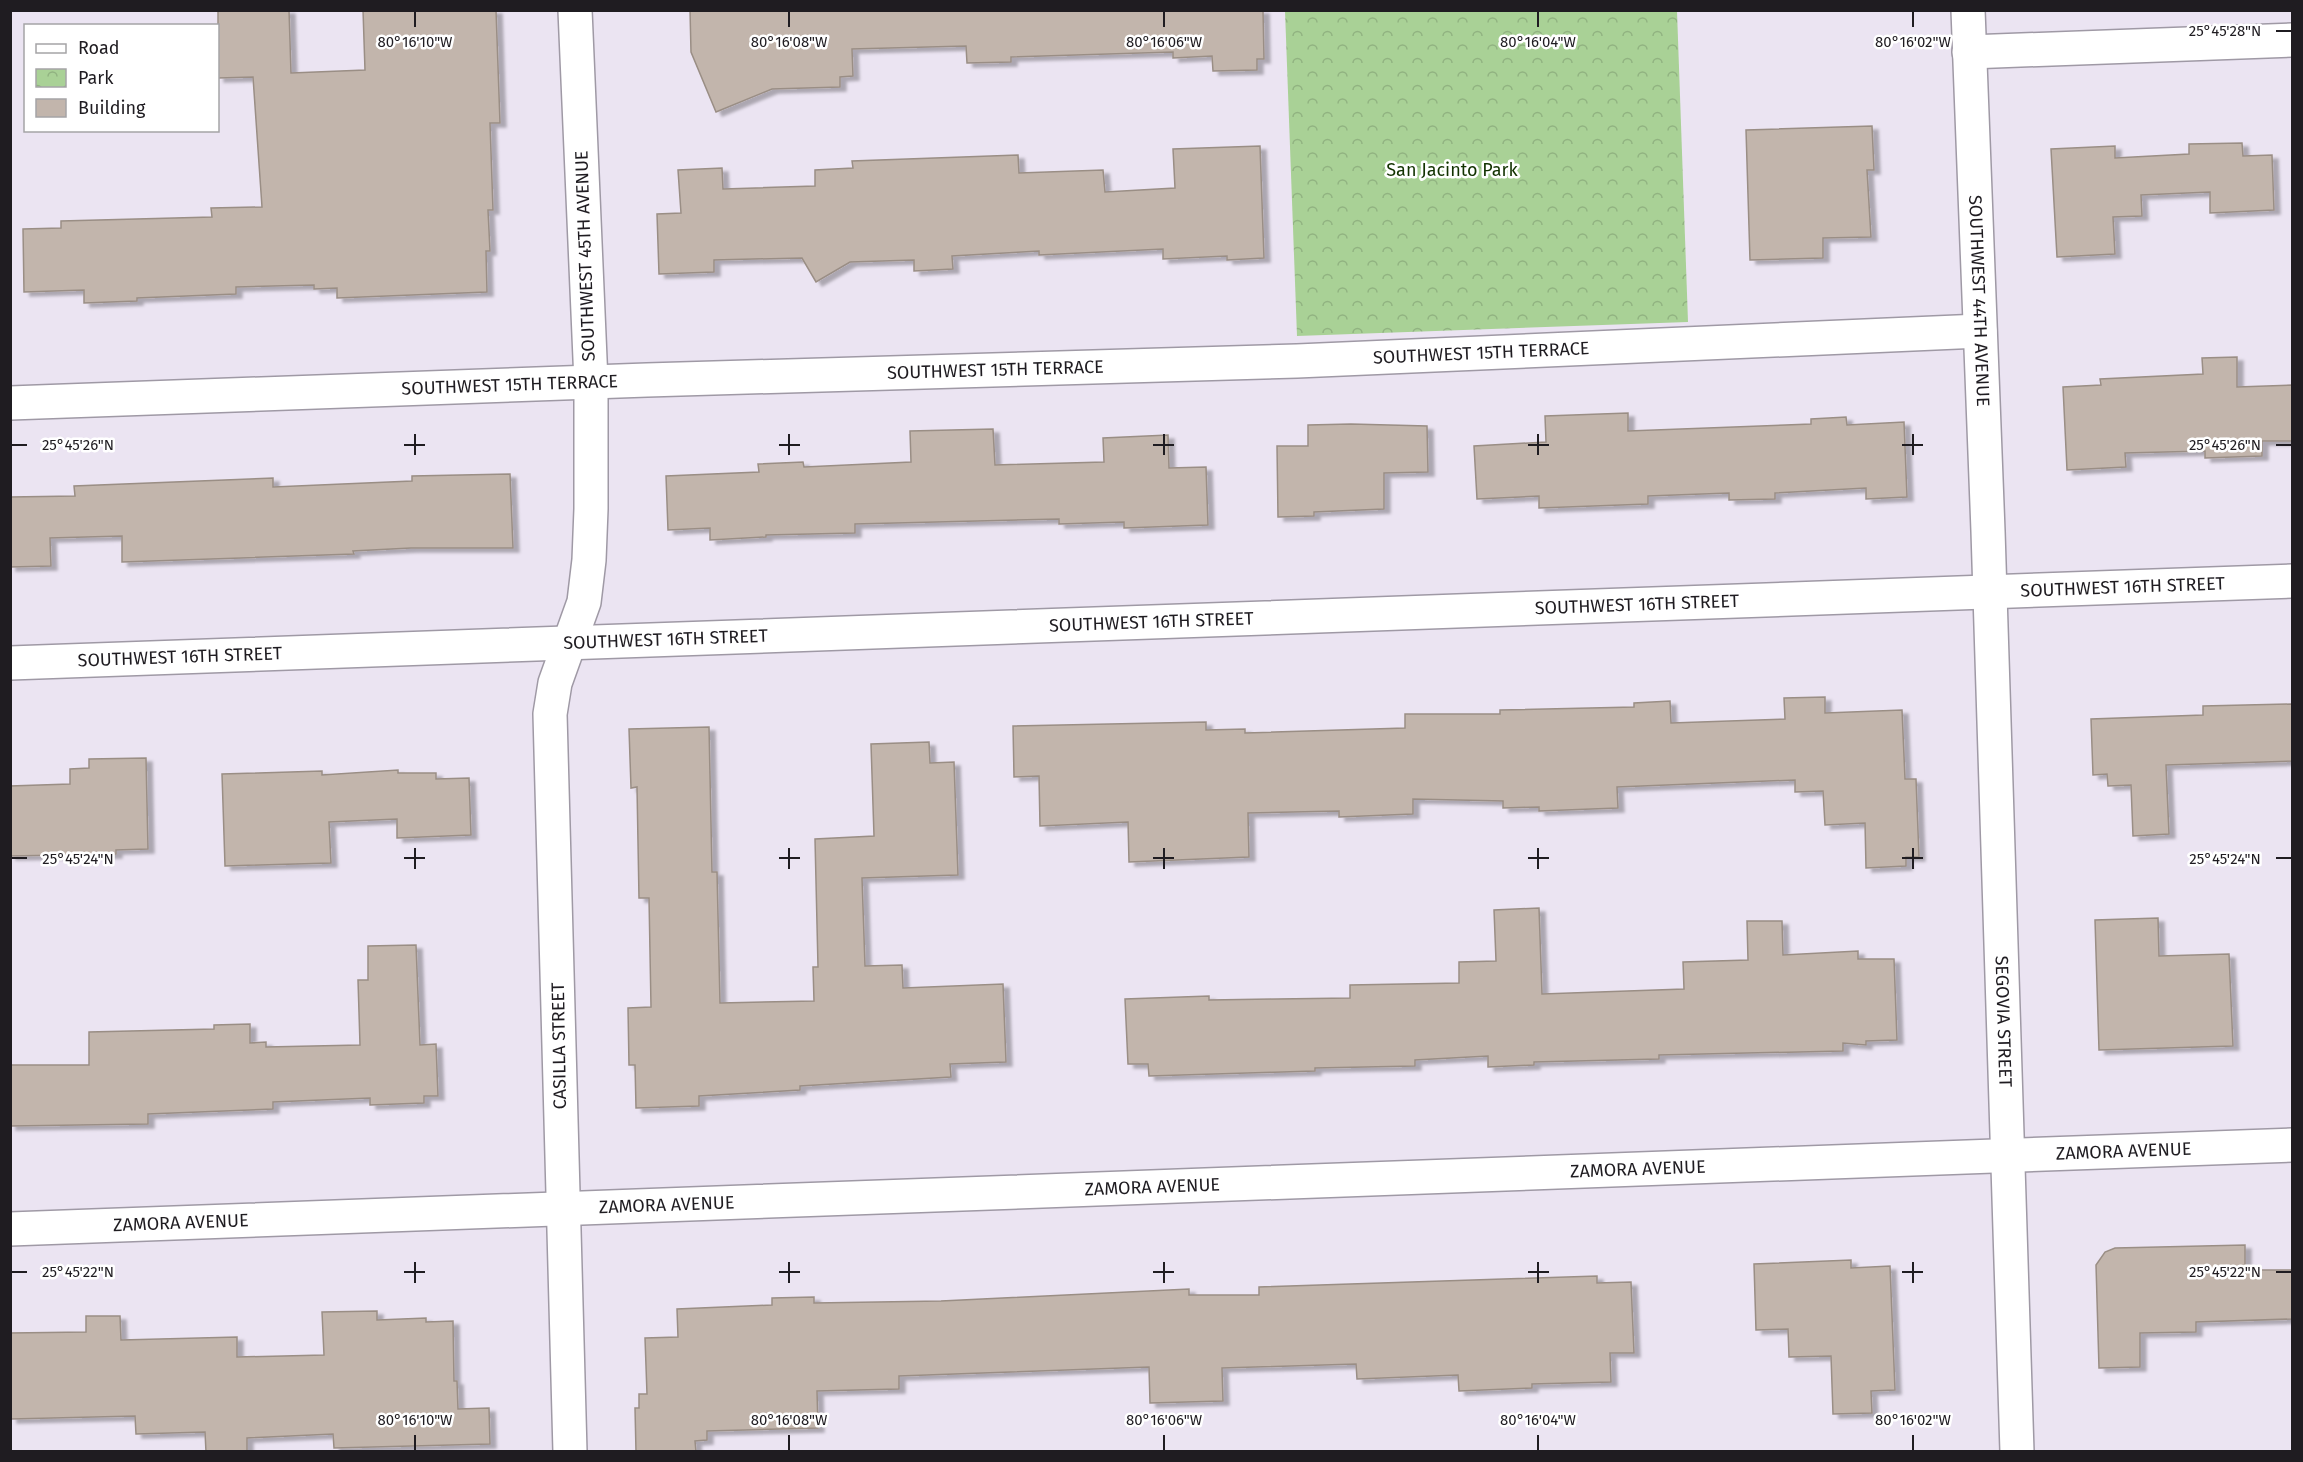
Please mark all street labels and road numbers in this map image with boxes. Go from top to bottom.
street label: SOUTHWEST 45TH AVENUE [570,150,600,362]
street label: SOUTHWEST 44TH AVENUE [1964,195,1994,407]
street label: SOUTHWEST 15TH TERRACE [1372,337,1590,369]
street label: SOUTHWEST 15TH TERRACE [887,356,1104,384]
street label: SOUTHWEST 15TH TERRACE [401,370,618,400]
street label: SOUTHWEST 16TH STREET [2020,572,2226,602]
street label: SOUTHWEST 16TH STREET [1534,590,1740,619]
street label: SOUTHWEST 16TH STREET [1049,607,1255,637]
street label: SOUTHWEST 16TH STREET [563,625,769,654]
street label: SOUTHWEST 16TH STREET [77,642,283,672]
street label: SEGOVIA STREET [1990,955,2017,1088]
street label: CASILLA STREET [547,982,571,1110]
street label: ZAMORA AVENUE [2055,1138,2192,1165]
street label: ZAMORA AVENUE [1570,1156,1706,1183]
street label: ZAMORA AVENUE [1084,1173,1220,1200]
street label: ZAMORA AVENUE [598,1191,735,1218]
street label: ZAMORA AVENUE [113,1209,249,1236]

